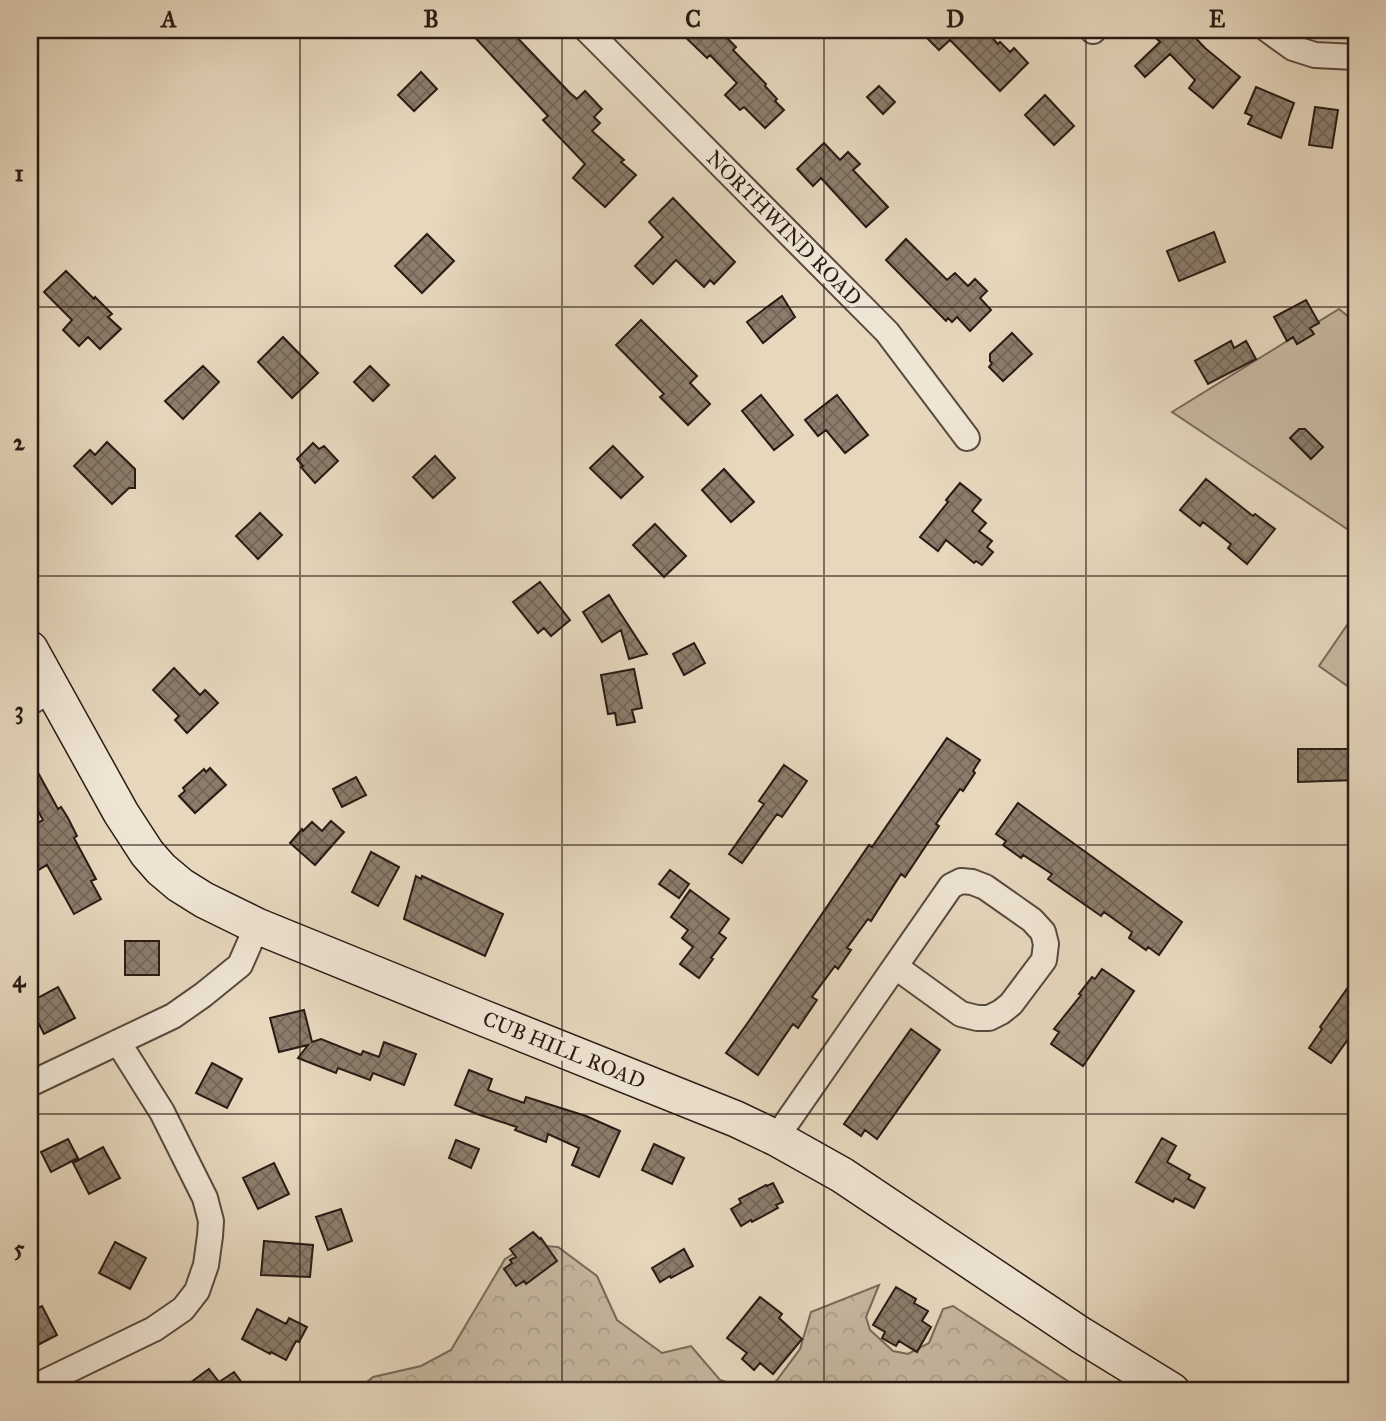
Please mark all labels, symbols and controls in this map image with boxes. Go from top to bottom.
text: A [159,5,177,33]
text: B [423,5,439,33]
text: C [685,5,701,33]
text: D [946,5,964,33]
text: E [1209,5,1226,33]
street label: NORTHWIND ROAD [701,145,867,311]
text: 1 [14,159,24,187]
text: 2 [13,428,25,456]
text: 3 [14,696,24,725]
text: 4 [13,965,27,993]
street label: CUB HILL ROAD [479,1006,649,1094]
text: 5 [14,1234,25,1262]

